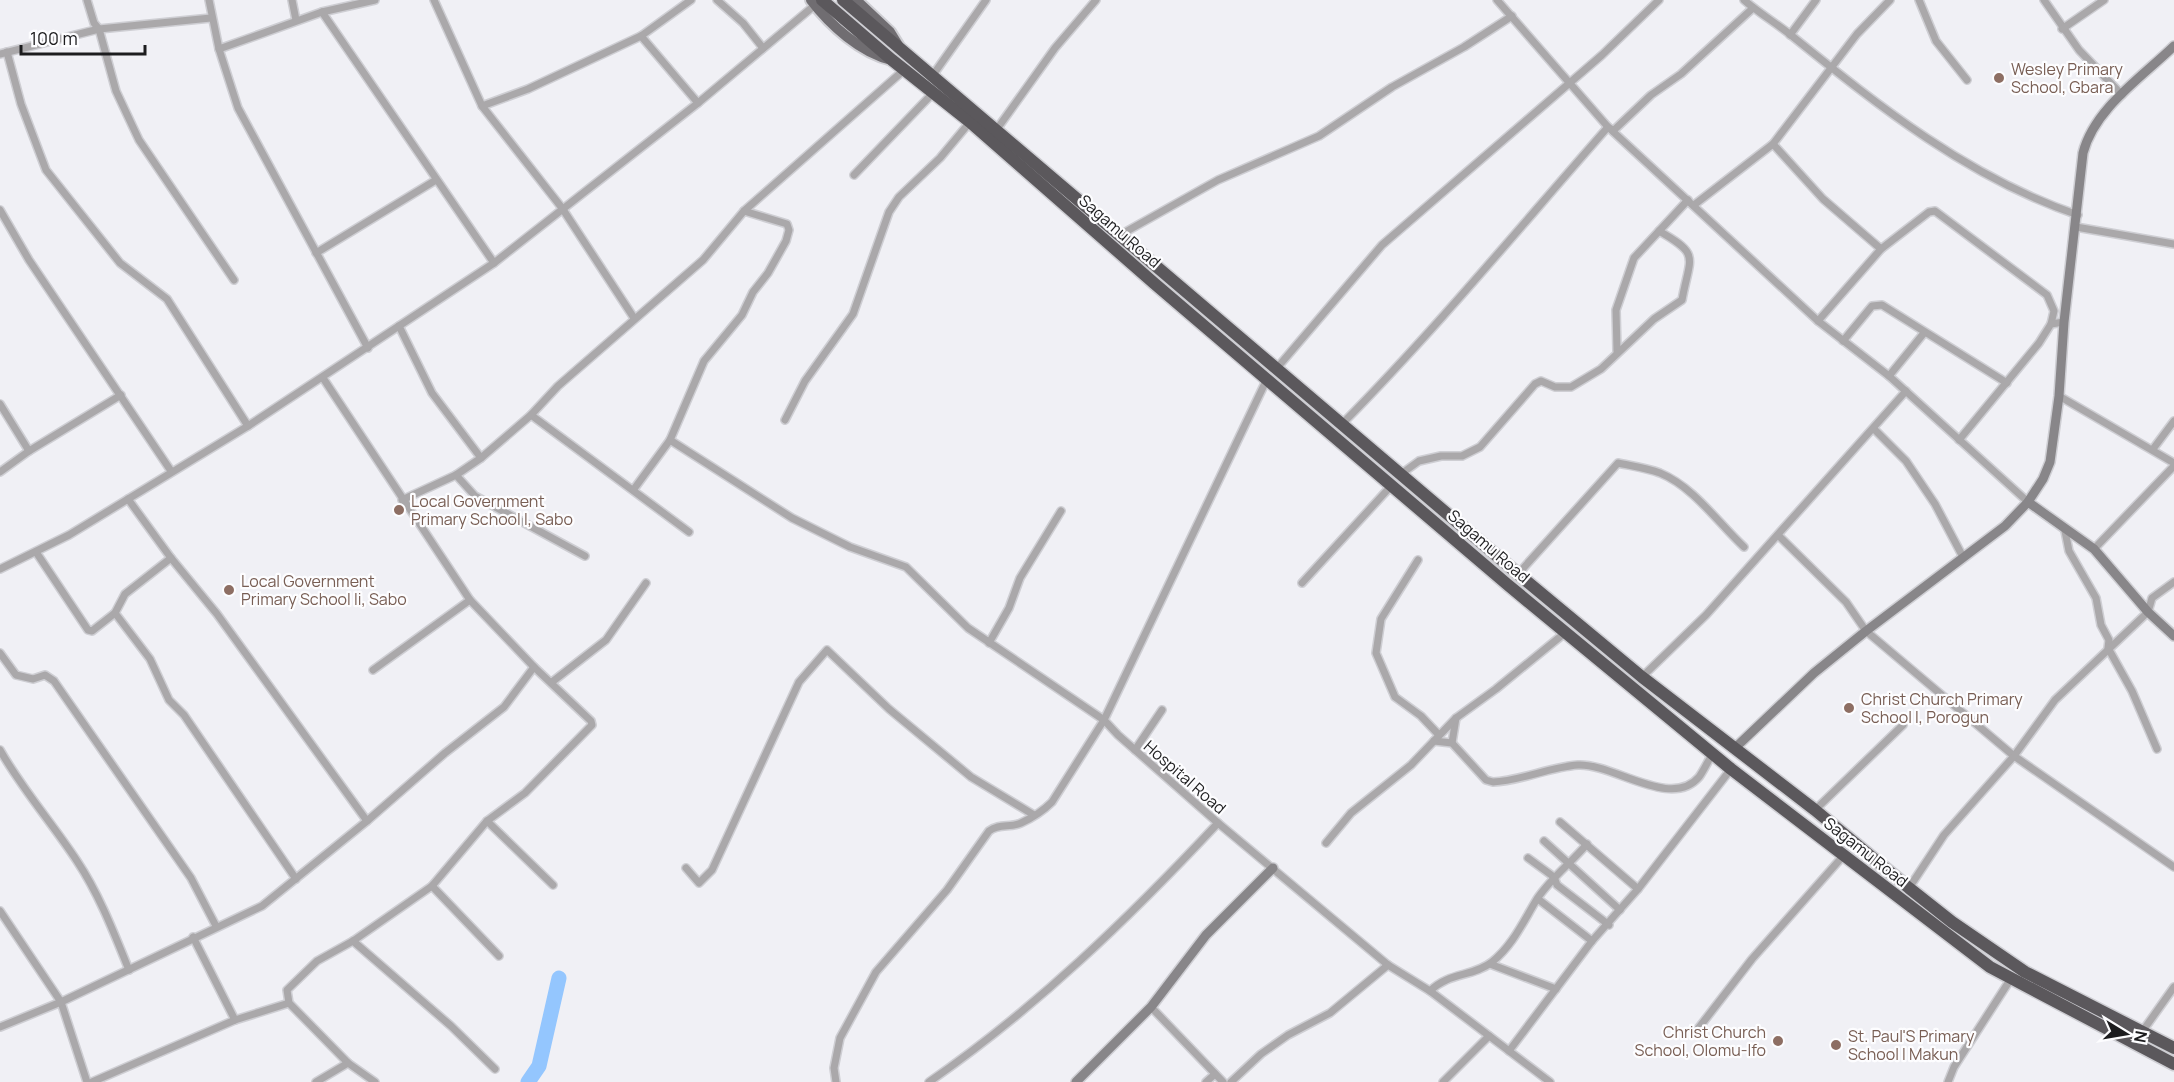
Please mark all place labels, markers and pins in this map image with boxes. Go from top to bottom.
place label: Wesley Primary School, Gbara [2011,58,2124,98]
marker: Wesley Primary School, Gbara [1992,71,2006,85]
place label: Local Government Primary School I, Sabo [411,490,573,530]
marker: Local Government Primary School I, Sabo [392,503,406,517]
place label: Local Government Primary School Ii, Sabo [241,570,407,610]
marker: Local Government Primary School Ii, Sabo [222,583,236,597]
place label: Christ Church Primary School I, Porogun [1861,688,2023,728]
marker: Christ Church Primary School I, Porogun [1842,701,1856,715]
place label: Christ Church School, Olomu-Ifo [1635,1021,1766,1061]
place label: St. Paul'S Primary School I Makun [1848,1025,1975,1065]
marker: Christ Church School, Olomu-Ifo [1771,1034,1785,1048]
marker: St. Paul'S Primary School I Makun [1829,1038,1843,1052]

